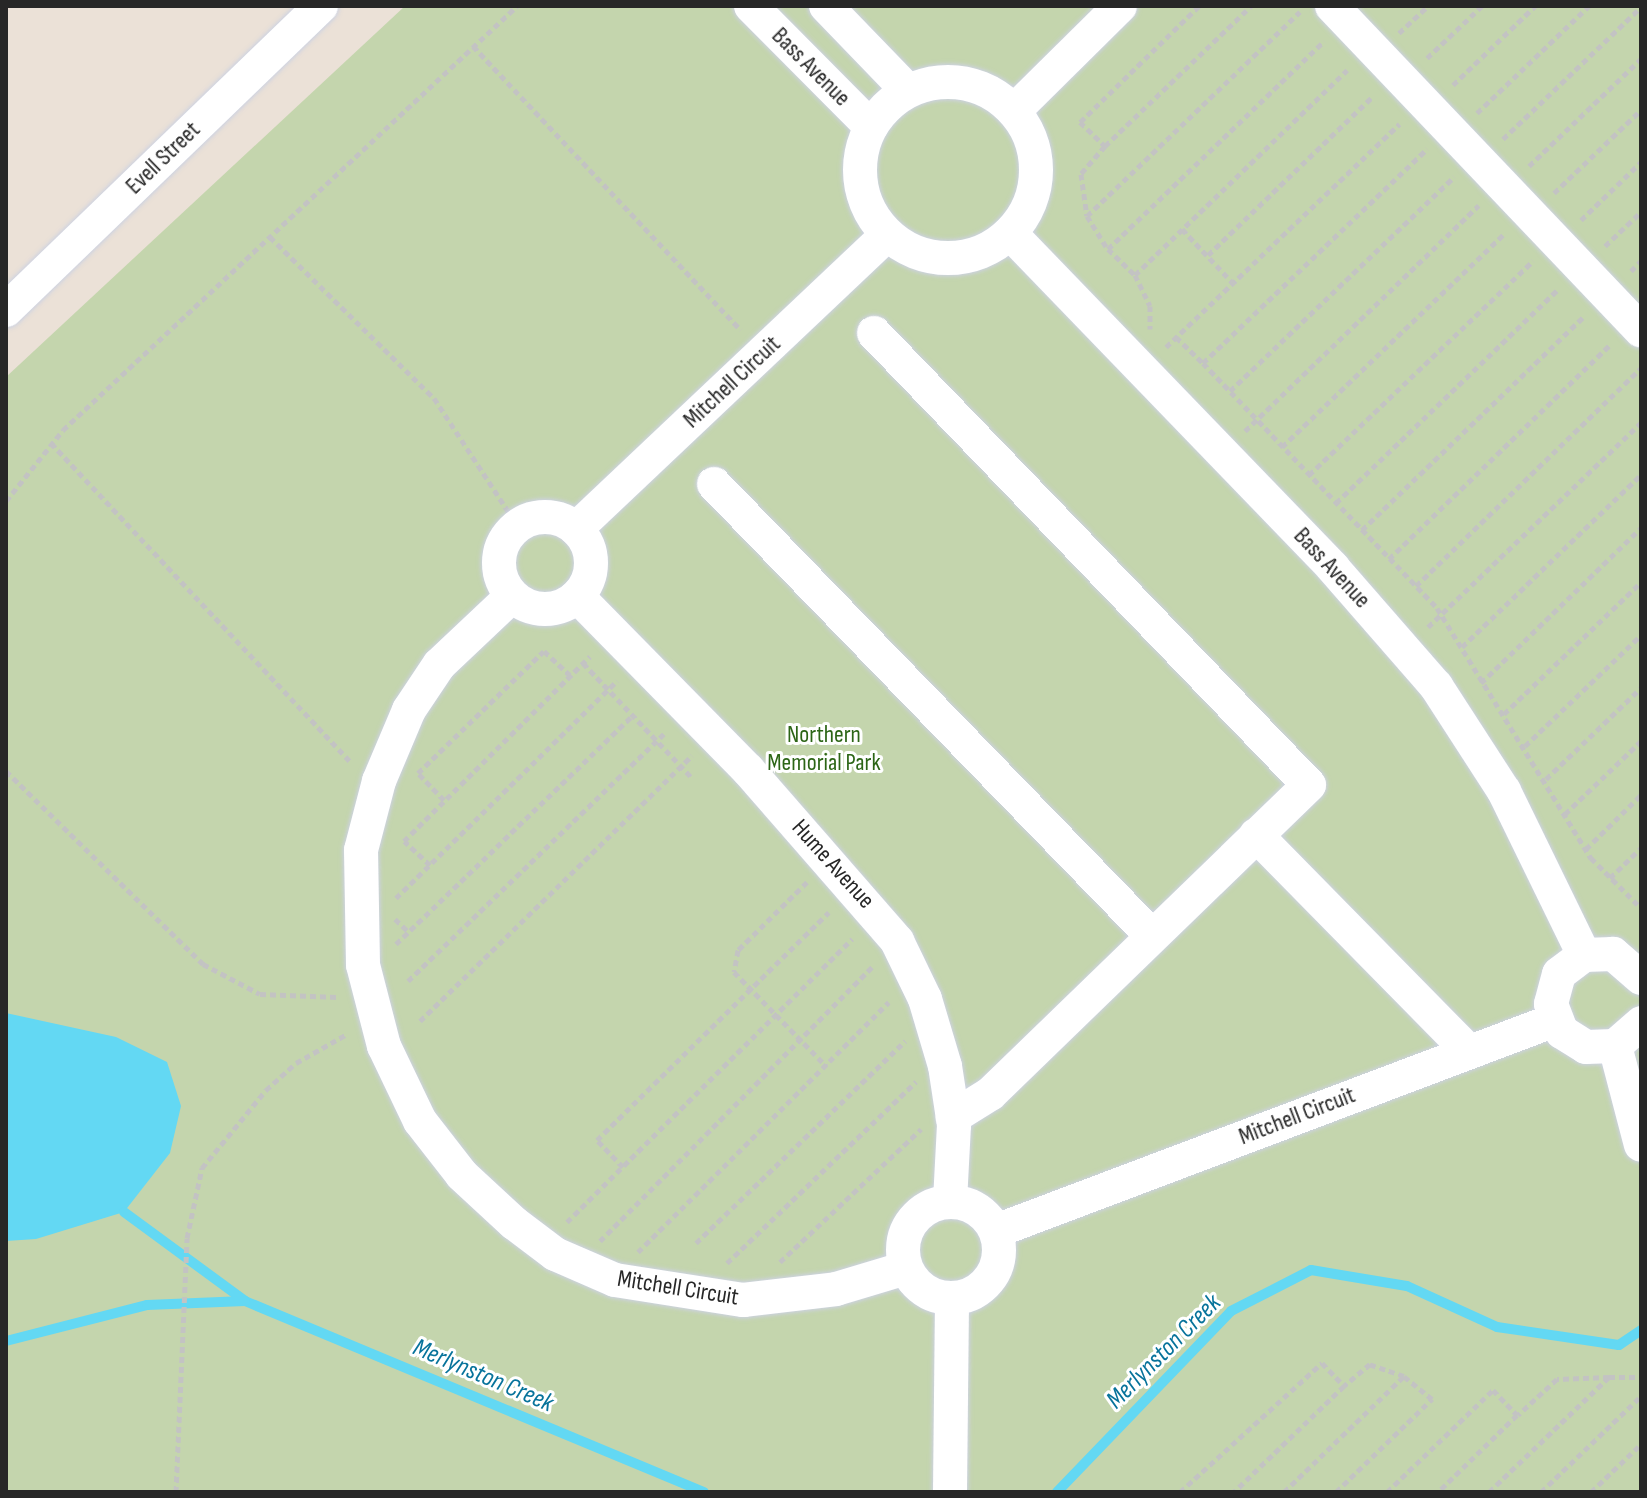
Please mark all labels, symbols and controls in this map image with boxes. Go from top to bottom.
street label: Bass Avenue [766,22,856,112]
street label: Evell Street [120,116,206,200]
street label: Mitchell Circuit [678,330,786,434]
street label: Bass Avenue [1288,522,1376,614]
park label: Northern Memorial Park [767,721,881,777]
street label: Hume Avenue [786,814,880,914]
street label: Mitchell Circuit [1235,1081,1359,1151]
street label: Mitchell Circuit [615,1264,741,1312]
water label: Merlynston Creek [1100,1288,1228,1416]
water label: Merlynston Creek [408,1332,558,1420]

